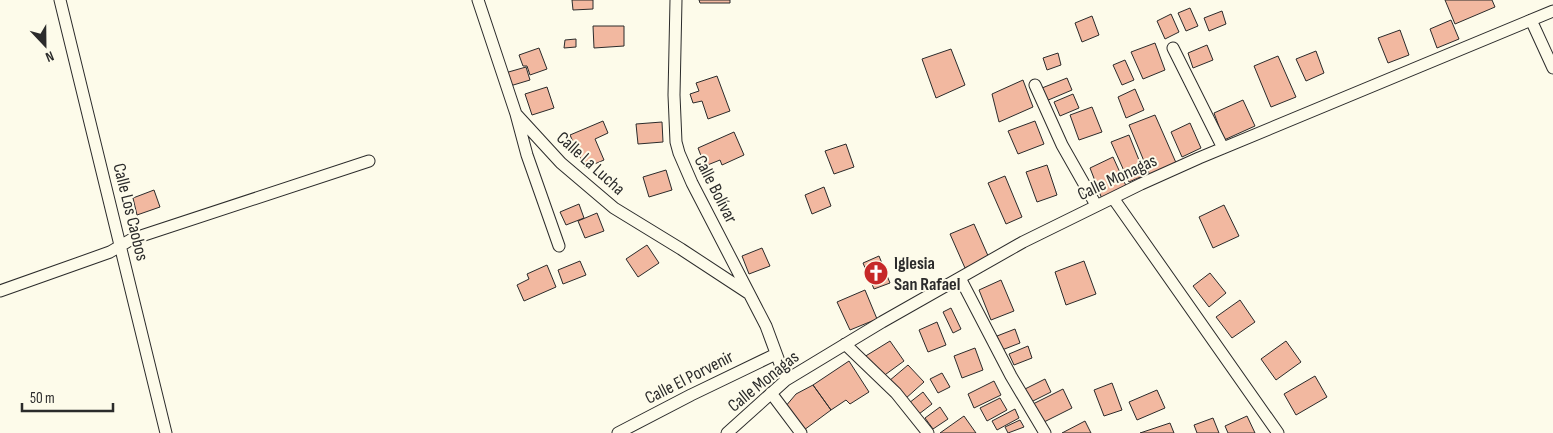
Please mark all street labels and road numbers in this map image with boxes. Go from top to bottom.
street label: Calle La Lucha [552,127,629,200]
street label: Calle Monagas [1074,150,1160,205]
street label: Calle Bolívar [690,152,742,227]
street label: Calle Los Caobos [108,161,153,263]
street label: Calle El Porvenir [641,346,737,409]
street label: Calle Monagas [724,346,803,416]

